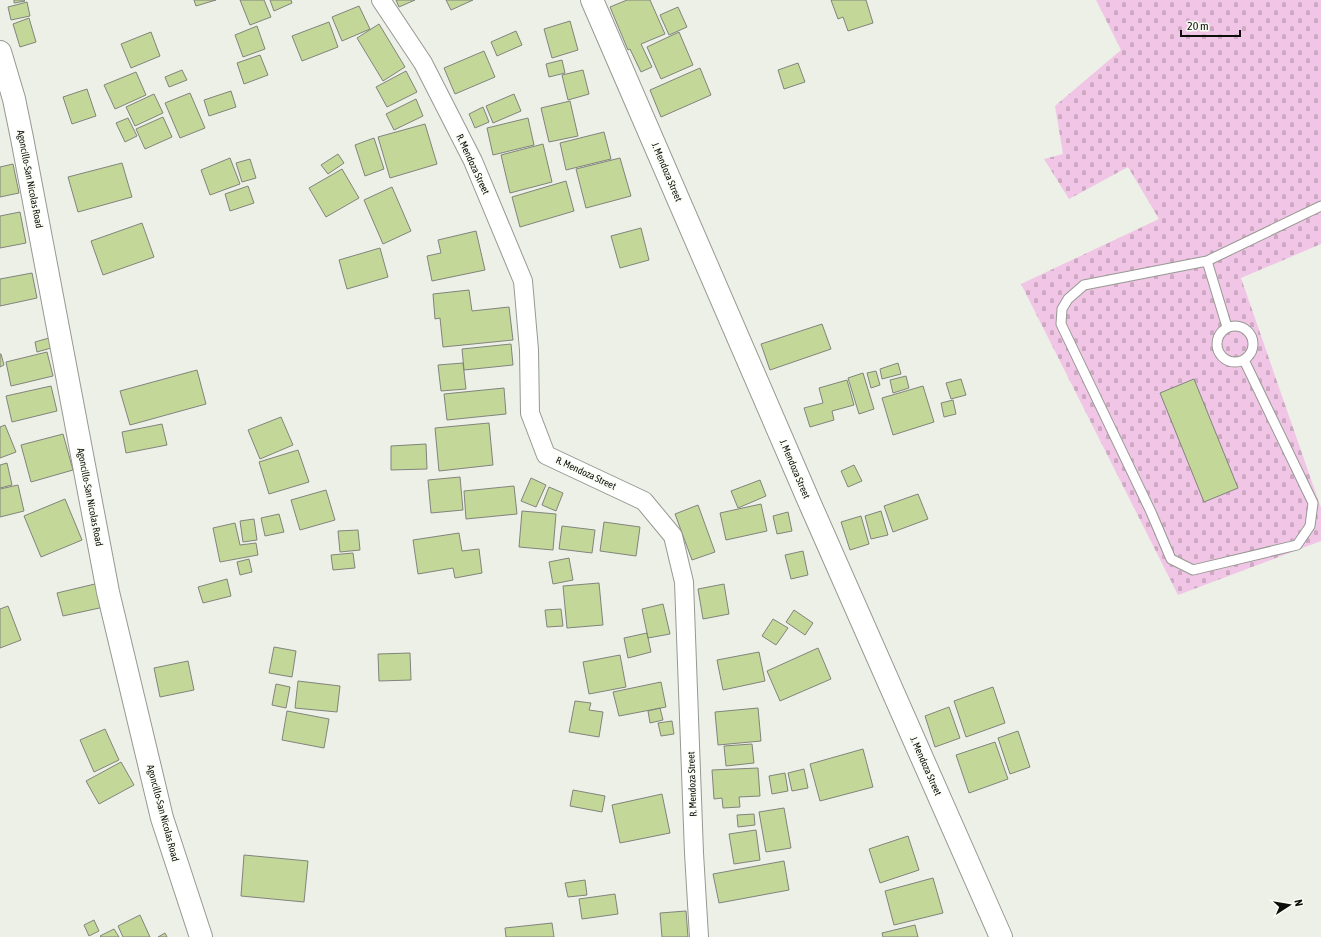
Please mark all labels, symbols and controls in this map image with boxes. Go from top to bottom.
scale bar [1181,12,1240,38]
text: 20 m [1187,19,1209,33]
street label: Agoncillo-San Nicolas Road [15,129,45,229]
street label: R. Mendoza Street [454,132,492,196]
street label: J. Mendoza Street [650,141,684,203]
street label: J. Mendoza Street [778,438,812,500]
street label: Agoncillo-San Nicolas Road [75,447,105,547]
street label: R. Mendoza Street [554,454,618,492]
street label: J. Mendoza Street [908,735,944,797]
street label: R. Mendoza Street [685,751,699,817]
street label: Agoncillo-San Nicolas Road [145,763,181,863]
north arrow [1269,885,1309,925]
text: N [1292,898,1305,907]

